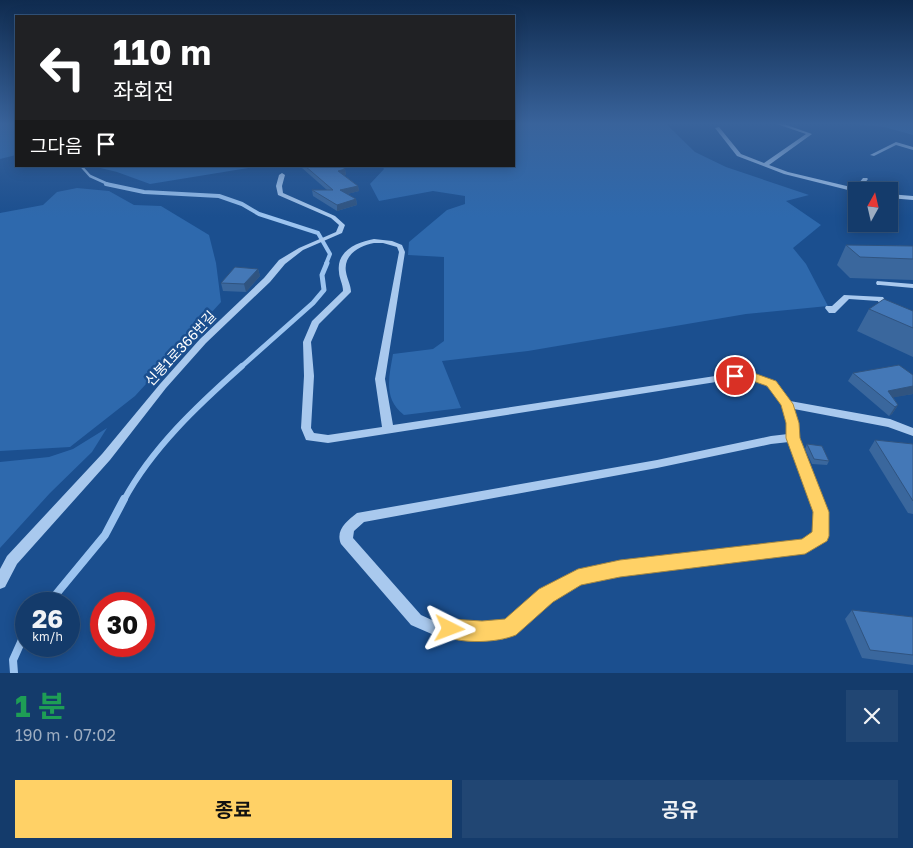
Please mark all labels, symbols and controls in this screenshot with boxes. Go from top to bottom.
text: 110 m [113,31,211,73]
icon: left [30,35,95,100]
text: 좌회전 [113,77,174,104]
icon: arrive [92,130,120,158]
text: 그다음 [30,134,82,157]
north arrow [848,182,898,232]
map controls [848,182,898,232]
street label: 신봉1로366번길 [141,307,219,389]
pin [714,355,756,397]
icon: arrive [721,362,749,390]
speed limit sign: 30 [90,592,155,657]
position arrow [423,602,475,654]
text: 26 [32,603,63,634]
text: km/h [32,629,63,644]
text: 1 분 [15,688,66,724]
button: close [846,690,898,742]
text: 190 m · 07:02 [15,725,116,745]
button: 종료 [15,780,452,838]
button: 공유 [462,780,898,838]

